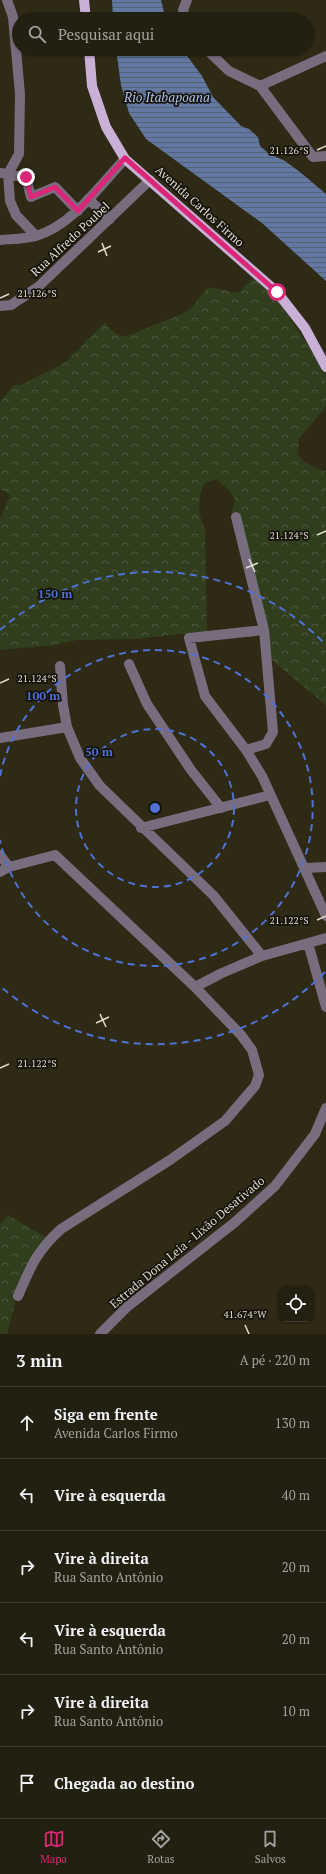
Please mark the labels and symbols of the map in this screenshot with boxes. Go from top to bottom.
water label: Rio Itabapoana [123,88,210,106]
text: 21.126°S [269,144,309,157]
street label: Avenida Carlos Firmo [153,162,248,250]
route end [17,168,35,186]
street label: Rua Alfredo Poubel [27,198,113,279]
route start [268,283,286,301]
text: 21.126°S [17,287,57,300]
text: 21.124°S [269,529,309,542]
text: 150 m [38,586,72,601]
text: 21.124°S [17,672,57,685]
text: 100 m [26,688,60,703]
text: 50 m [85,744,113,759]
centre of rings [148,801,162,815]
text: 21.122°S [269,914,309,927]
text: 21.122°S [17,1057,57,1070]
street label: Estrada Dona Leia - Lixão Desativado [106,1172,268,1311]
text: 41.674°W [223,1308,267,1321]

